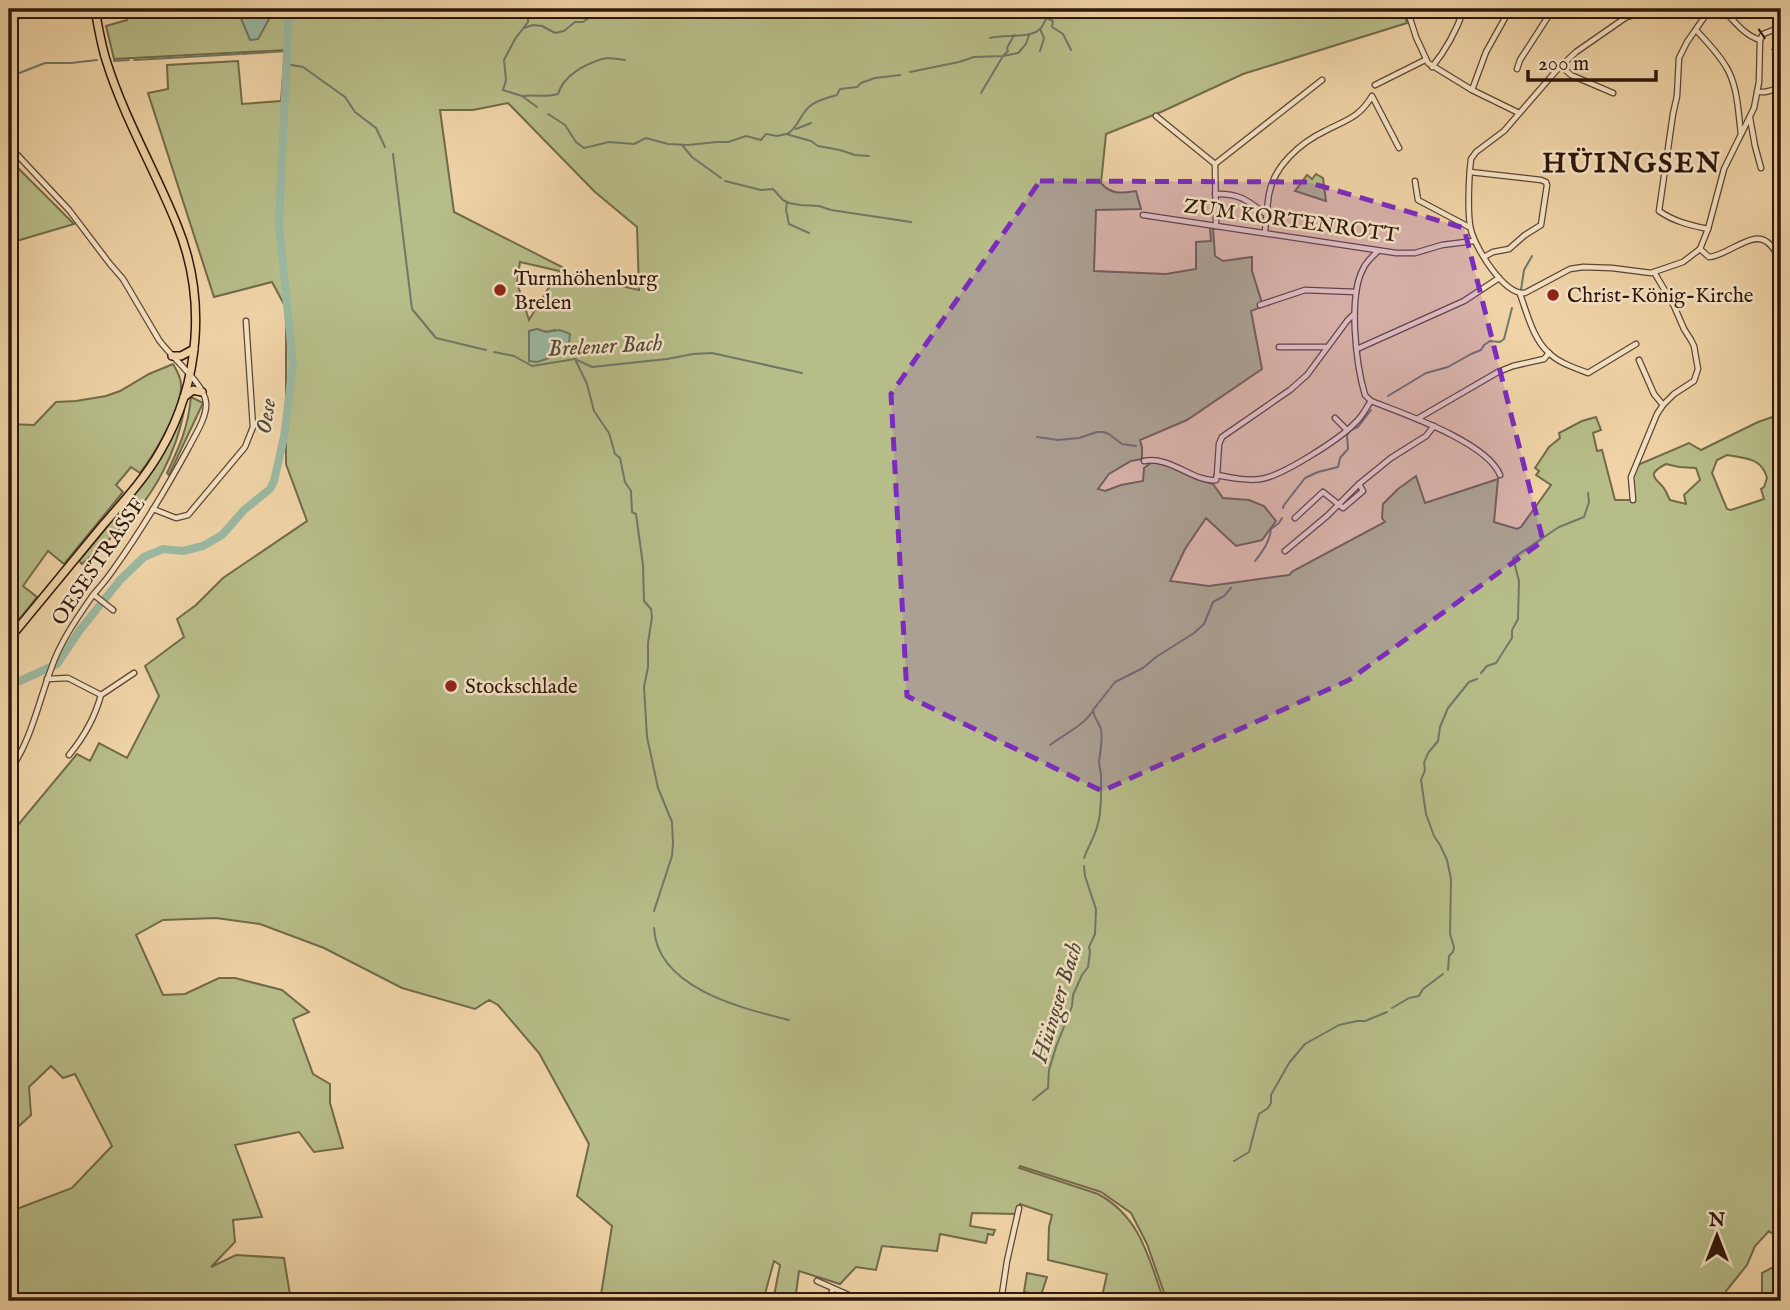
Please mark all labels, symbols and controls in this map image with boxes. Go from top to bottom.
scale bar [1528,38,1655,82]
text: 200 m [1538,51,1589,78]
district label: HÜINGSEN [1542,147,1722,182]
street label: ZUM KORTENROTT [1182,193,1400,250]
place label: Turmhöhenburg Brelen [514,266,658,317]
marker: Turmhöhenburg Brelen [492,282,508,298]
place label: Christ-König-Kirche [1567,283,1754,310]
marker: Christ-König-Kirche [1545,287,1561,303]
water label: Brelener Bach [547,329,664,364]
water label: Oese [249,396,284,436]
street label: OESESTRASSE [46,492,152,631]
place label: Stockschlade [465,674,578,701]
marker: Stockschlade [443,678,459,694]
water label: Hüingser Bach [1025,938,1091,1067]
north arrow [1682,1202,1752,1272]
text: N [1708,1209,1726,1233]

